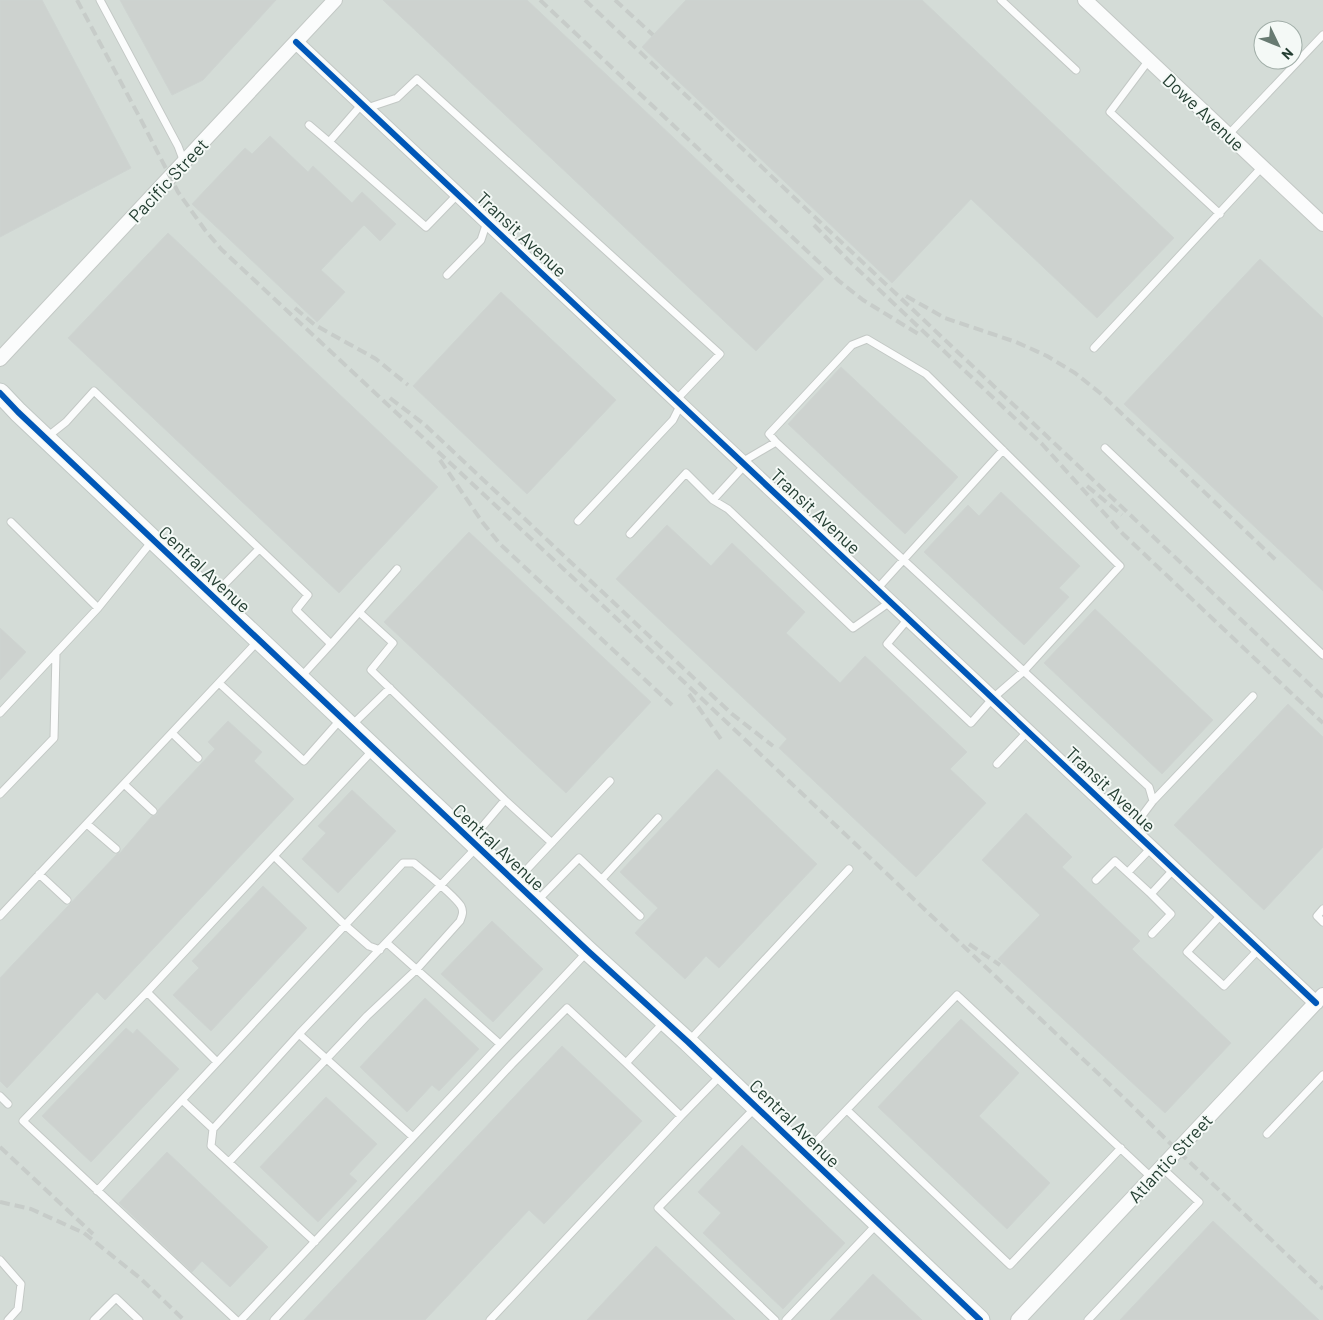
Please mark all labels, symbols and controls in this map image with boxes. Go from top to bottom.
north arrow [1253,20,1303,70]
text: N [1278,45,1297,63]
street label: Dowe Avenue [1159,69,1249,155]
street label: Pacific Street [124,133,212,227]
street label: Transit Avenue [472,187,572,281]
street label: Transit Avenue [766,464,866,558]
street label: Central Avenue [155,521,255,617]
street label: Transit Avenue [1061,742,1161,836]
street label: Central Avenue [449,799,549,895]
street label: Central Avenue [745,1074,845,1172]
street label: Atlantic Street [1123,1109,1217,1207]

